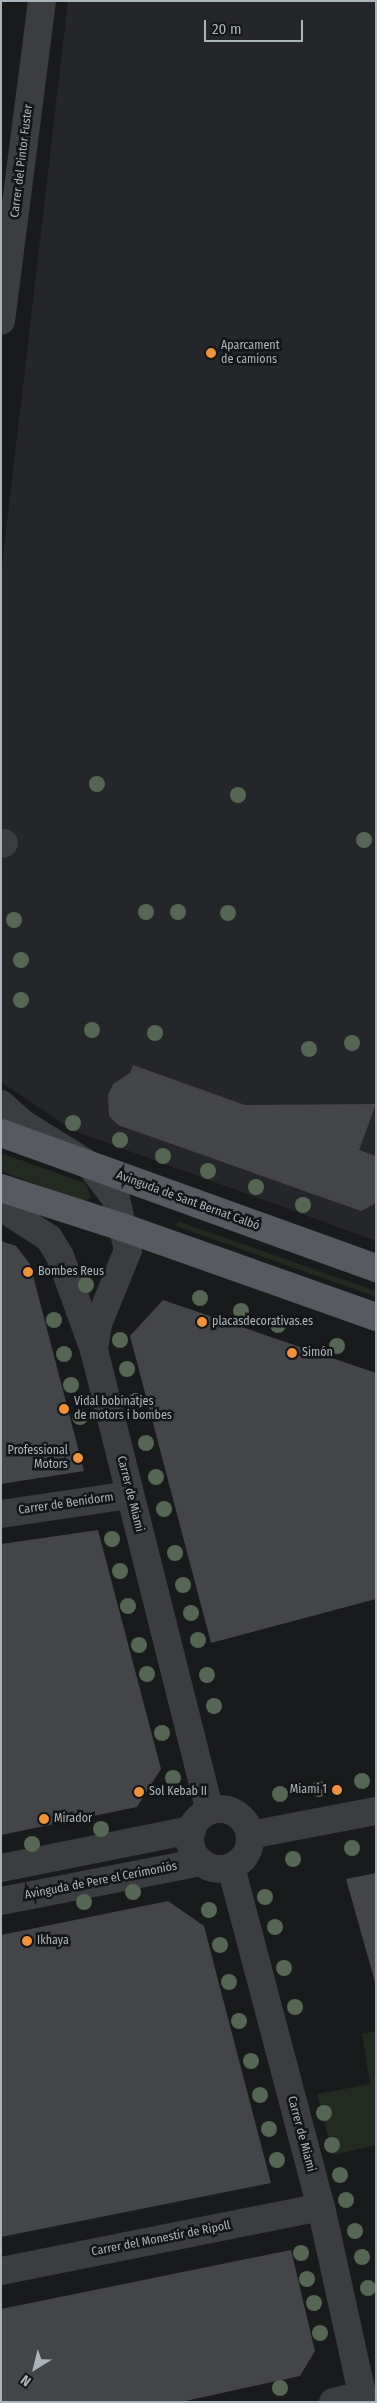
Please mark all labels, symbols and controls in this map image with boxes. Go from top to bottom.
scale bar [207,10,306,42]
text: 20 m [212,20,242,38]
street label: Carrer del Pintor Fuster [8,104,36,218]
place label: Aparcament de camions [221,339,280,367]
marker: Aparcament de camions [205,347,217,359]
street label: Avinguda de Sant Bernat Calbó [114,1168,262,1234]
place label: Bombes Reus [38,1265,104,1279]
marker: Bombes Reus [22,1266,34,1278]
place label: placasdecorativas.es [212,1315,313,1329]
marker: placasdecorativas.es [196,1316,208,1328]
place label: Simón [302,1346,333,1360]
marker: Simón [286,1347,298,1359]
place label: Vidal bobinatjes de motors i bombes [74,1395,172,1423]
marker: Vidal bobinatjes de motors i bombes [58,1403,70,1415]
place label: Professional Motors [8,1444,68,1472]
marker: Professional Motors [72,1452,84,1464]
street label: Carrer de Miami [114,1455,146,1533]
street label: Carrer de Benidorm [17,1490,115,1518]
place label: Miami 1 [290,1783,327,1797]
marker: Miami 1 [331,1784,343,1796]
place label: Sol Kebab II [149,1785,207,1799]
marker: Sol Kebab II [133,1786,145,1798]
place label: Mirador [54,1812,92,1826]
marker: Mirador [38,1813,50,1825]
street label: Avinguda de Pere el Cerimoniós [24,1859,178,1903]
place label: Ikhaya [37,1934,69,1948]
marker: Ikhaya [21,1935,33,1947]
street label: Carrer de Miami [284,2095,318,2173]
street label: Carrer del Monestir de Ripoll [90,2218,232,2260]
north arrow [10,2343,60,2393]
text: N [18,2371,34,2390]

